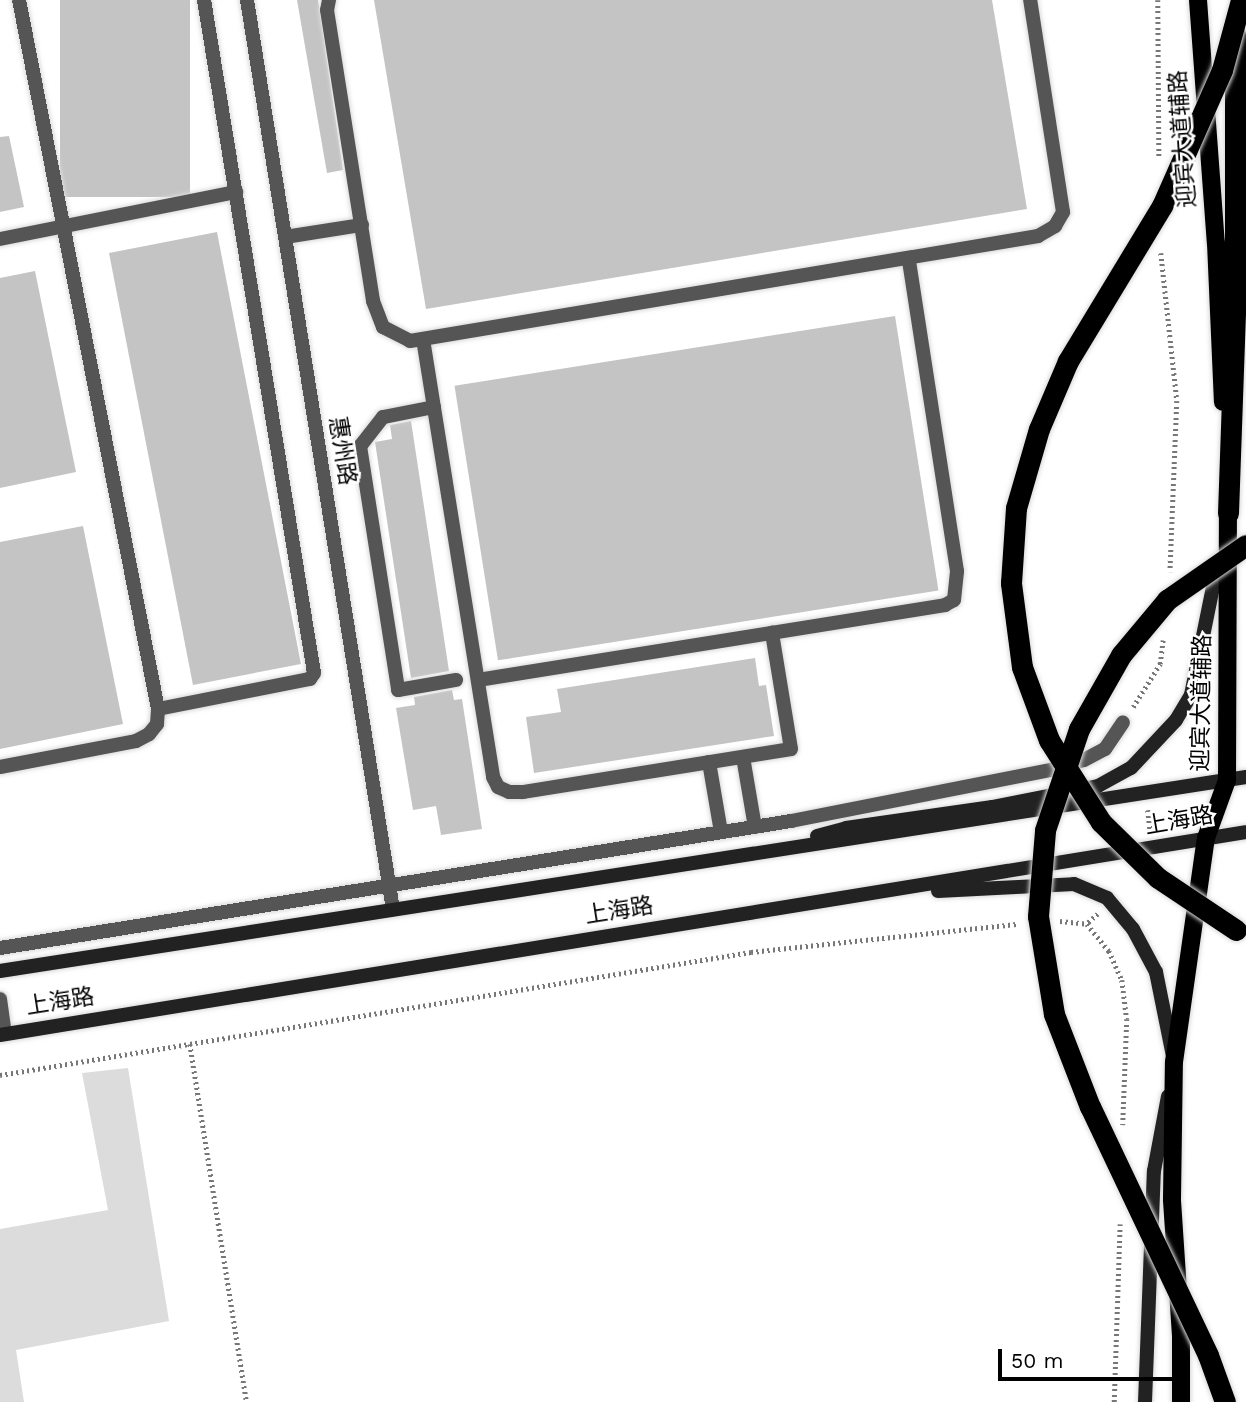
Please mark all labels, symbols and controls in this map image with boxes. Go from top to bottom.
street label: 迎宾大道辅路 [1164,69,1202,209]
street label: 惠州路 [323,415,361,487]
street label: 迎宾大道辅路 [1187,634,1217,772]
street label: 上海路 [1143,801,1215,841]
street label: 上海路 [583,892,655,930]
street label: 上海路 [24,983,96,1021]
scale bar [1001,1336,1183,1380]
text: 50 m [1011,1348,1063,1373]

